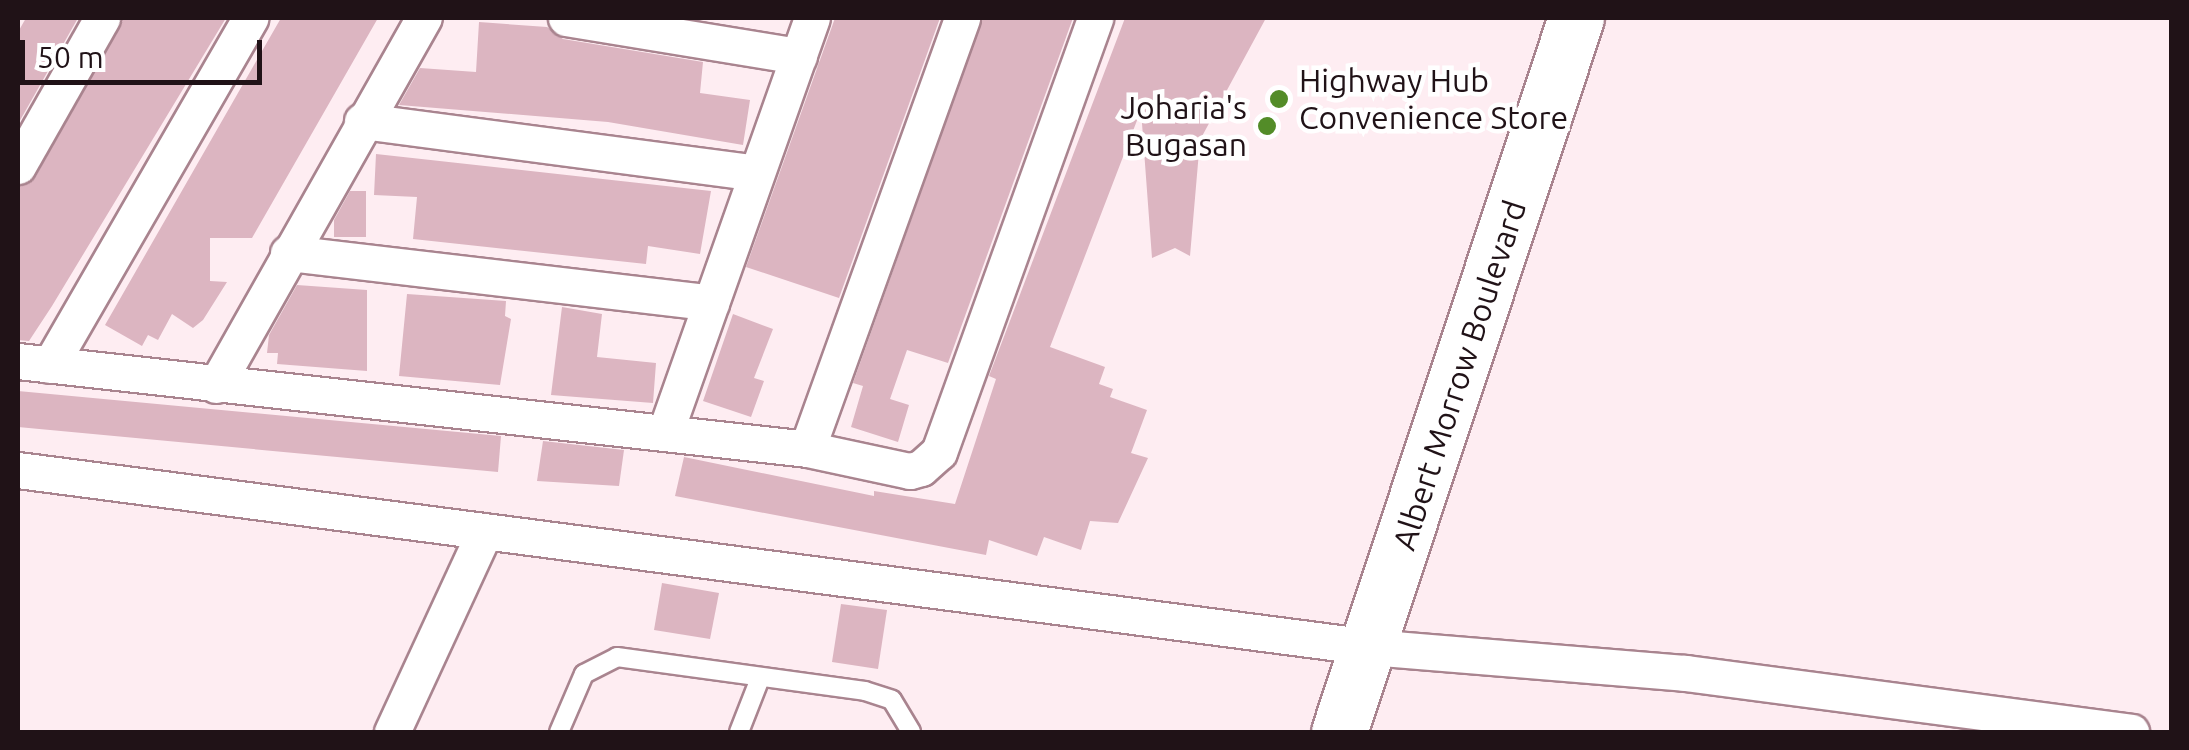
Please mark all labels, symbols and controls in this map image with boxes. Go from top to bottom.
scale bar [25,20,268,82]
text: 50 m [37,40,104,74]
place label: Highway Hub Convenience Store [1299,62,1568,137]
marker: Highway Hub Convenience Store [1268,88,1290,110]
place label: Joharia's Bugasan [1120,89,1247,164]
marker: Joharia's Bugasan [1256,115,1278,137]
street label: Albert Morrow Boulevard [1384,195,1534,555]

